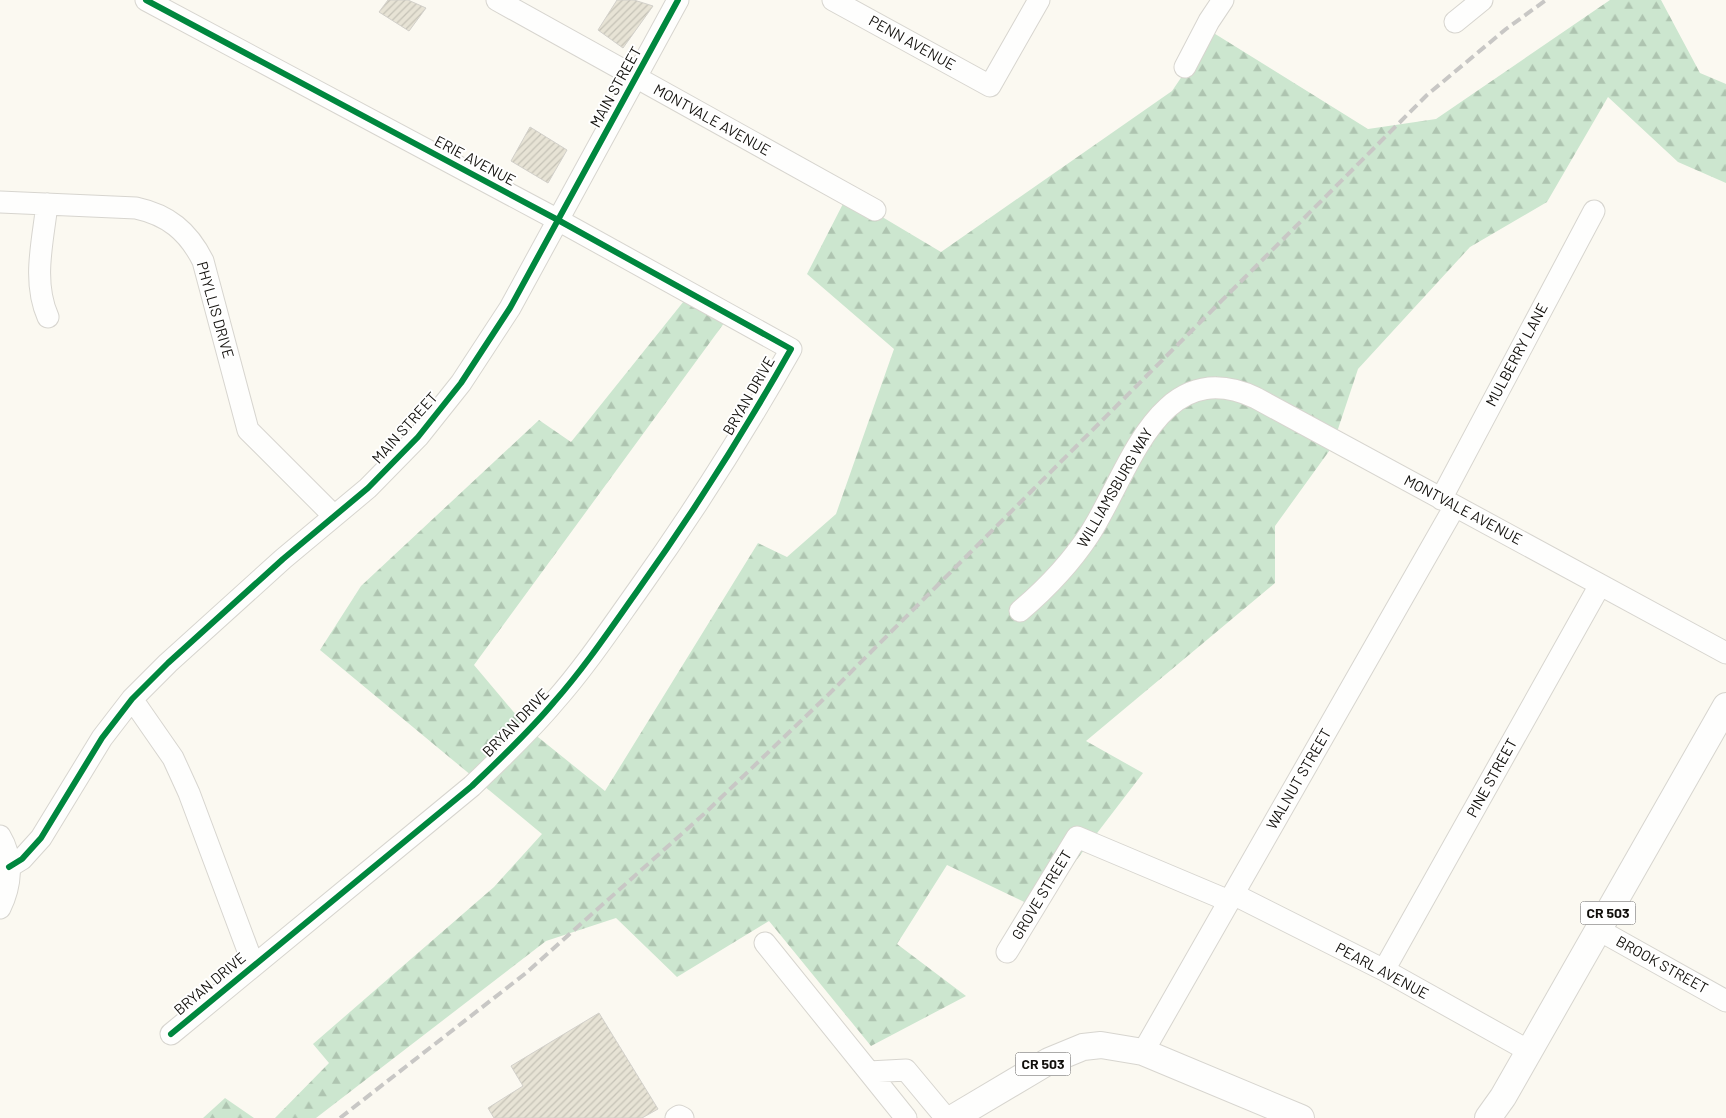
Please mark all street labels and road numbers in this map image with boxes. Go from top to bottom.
street label: PENN AVENUE [866,11,959,73]
street label: MAIN STREET [586,43,645,130]
street label: MONTVALE AVENUE [651,80,774,159]
street label: ERIE AVENUE [432,131,519,189]
street label: PHYLLIS DRIVE [194,259,238,360]
street label: MULBERRY LANE [1481,300,1551,409]
street label: BRYAN DRIVE [718,353,778,438]
street label: MAIN STREET [368,388,441,467]
street label: WILLIAMSBURG WAY [1072,424,1156,551]
street label: MONTVALE AVENUE [1401,470,1525,548]
street label: BRYAN DRIVE [478,684,552,760]
street label: WALNUT STREET [1262,725,1334,832]
street label: PINE STREET [1462,735,1520,820]
street label: GROVE STREET [1007,846,1075,942]
road number: CR 503 [1580,901,1636,924]
street label: BROOK STREET [1613,931,1712,997]
street label: PEARL AVENUE [1333,938,1432,1002]
street label: BRYAN DRIVE [170,948,249,1018]
road number: CR 503 [1016,1052,1070,1076]

